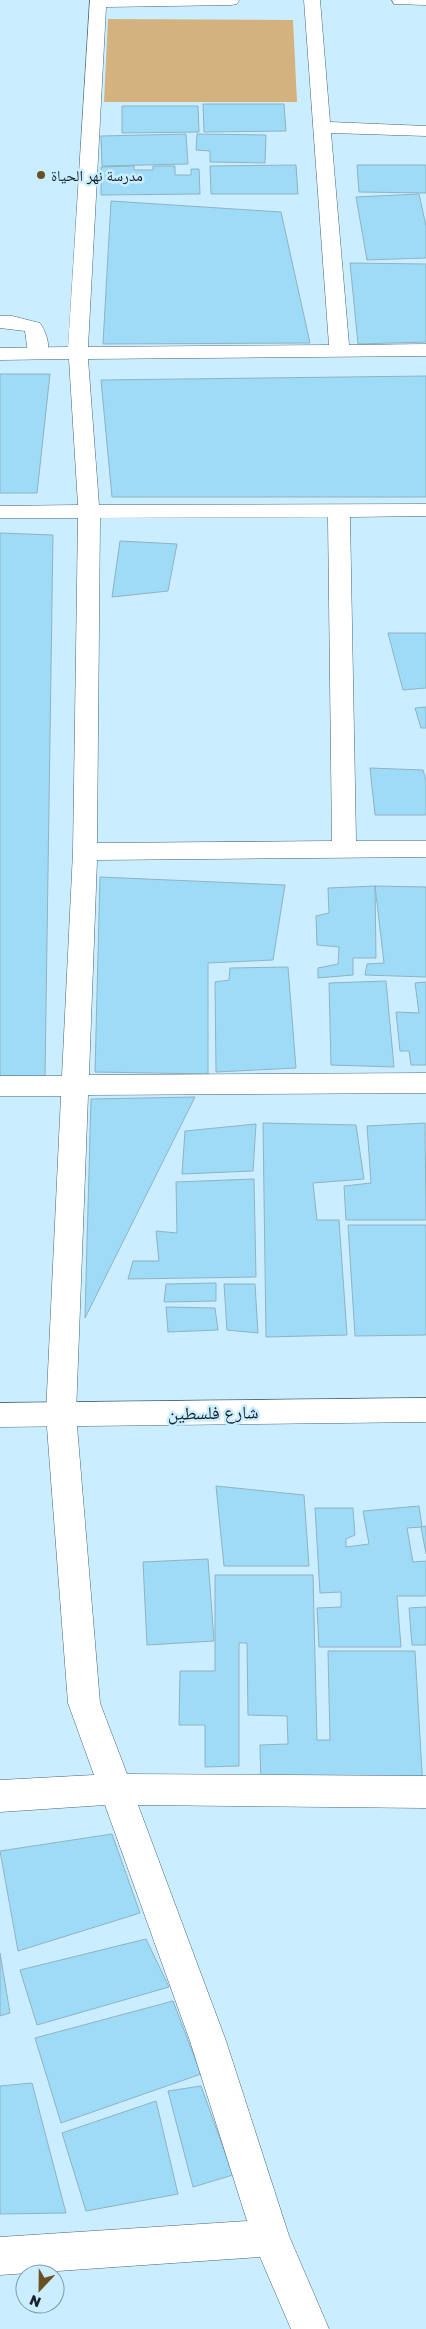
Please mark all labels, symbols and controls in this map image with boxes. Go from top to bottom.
place label: مدرسة نهر الحياة [51,166,143,185]
marker: مدرسة نهر الحياة [35,169,47,181]
street label: شارع فلسطين [167,1400,259,1425]
north arrow [15,2264,65,2314]
text: N [27,2292,43,2311]

